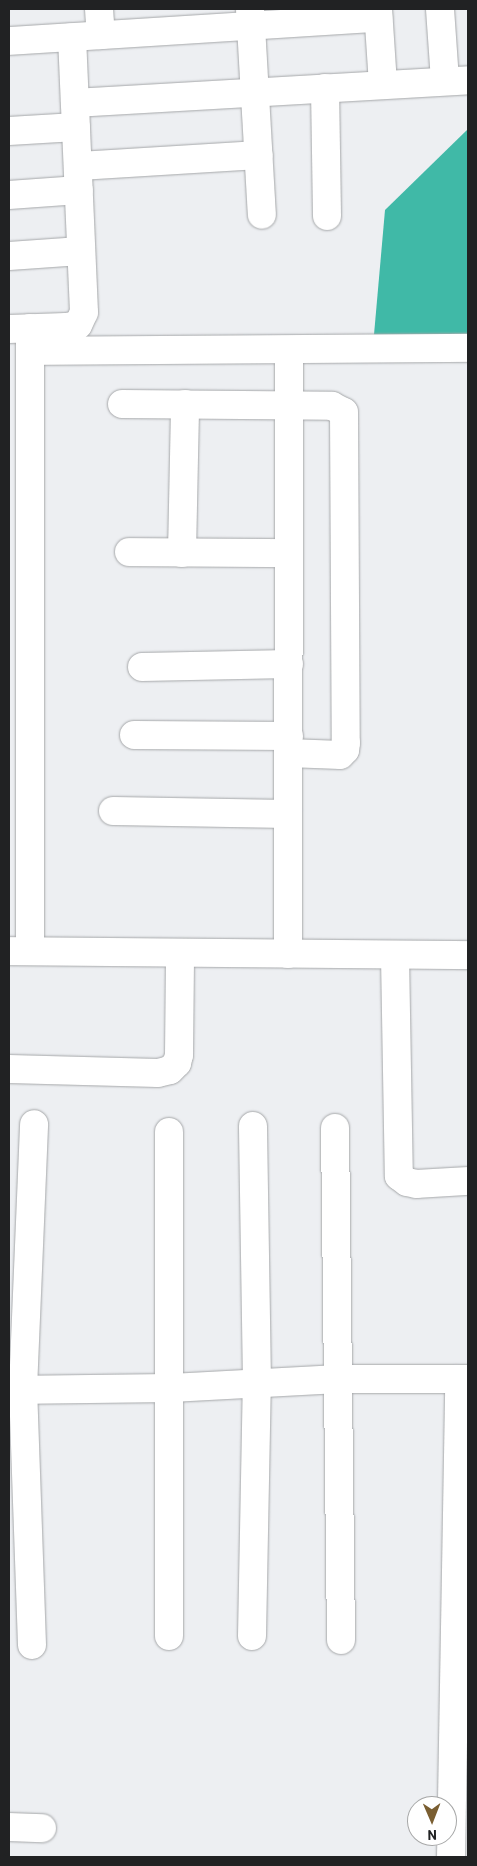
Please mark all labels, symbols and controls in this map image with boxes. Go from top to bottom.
north arrow [407,1796,457,1846]
text: N [427,1827,437,1844]

